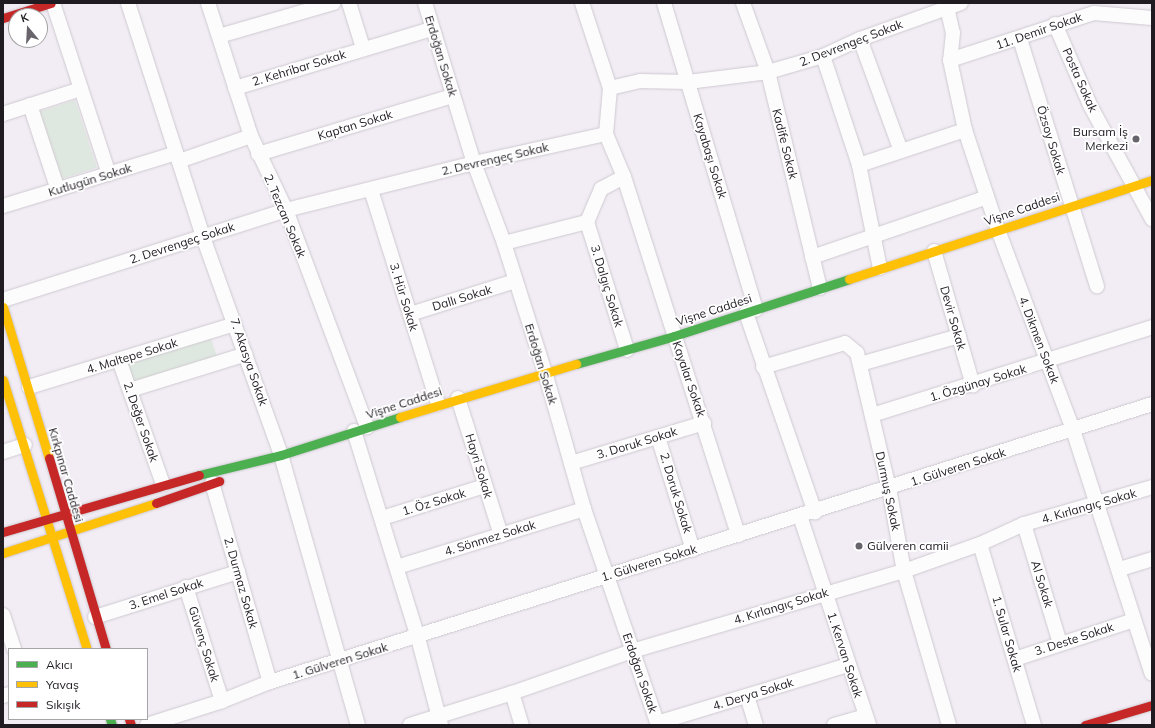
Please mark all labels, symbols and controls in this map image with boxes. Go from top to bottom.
north arrow [8,8,48,48]
street label: 11. Demir Sokak [994,9,1084,53]
text: K [19,10,30,25]
street label: Erdoğan Sokak [422,14,460,98]
street label: 2. Devrengeç Sokak [797,17,905,69]
street label: Posta Sokak [1059,46,1101,114]
street label: 2. Kehribar Sokak [251,47,347,89]
street label: Özsoy Sokak [1034,104,1068,176]
street label: Kaptan Sokak [316,107,394,143]
street label: Kadife Sokak [769,107,801,181]
street label: Kayabaşı Sokak [690,112,730,200]
place label: Bursam İş Merkezi [1073,125,1128,153]
marker: Bursam İş Merkezi [1131,134,1141,144]
street label: 2. Devrengeç Sokak [440,140,550,178]
street label: Kutlugün Sokak [47,160,133,200]
street label: 2. Tezcan Sokak [261,172,309,260]
street label: Vişne Caddesi [982,189,1062,229]
street label: 2. Devrengeç Sokak [128,219,236,267]
street label: 3. Dalgıç Sokak [588,243,626,329]
street label: 3. Hür Sokak [387,261,421,333]
street label: Dallı Sokak [430,282,494,314]
street label: Devir Sokak [937,284,969,352]
street label: Vişne Caddesi [674,291,754,329]
street label: 4. Dikmen Sokak [1016,294,1062,386]
street label: 7. Akasya Sokak [227,316,271,408]
street label: Erdoğan Sokak [522,322,560,406]
street label: 4. Maltepe Sokak [85,335,179,377]
street label: Kayalar Sokak [669,339,709,419]
street label: 1. Özgünay Sokak [928,361,1028,405]
street label: 2. Değer Sokak [121,380,161,464]
street label: Vişne Caddesi [364,384,444,422]
street label: 3. Doruk Sokak [595,424,679,462]
street label: Kırkpınar Caddesi [46,426,86,524]
street label: Hayri Sokak [462,432,496,500]
street label: 1. Gülveren Sokak [909,445,1007,489]
street label: Durmuş Sokak [873,450,903,532]
street label: 2. Doruk Sokak [657,451,695,535]
street label: 1. Öz Sokak [401,486,467,518]
street label: 4. Kırlangıç Sokak [1040,486,1138,526]
street label: 4. Sönmez Sokak [443,517,537,559]
street label: 2. Durmaz Sokak [221,536,261,630]
place label: Gülveren camii [867,539,949,553]
marker: Gülveren camii [854,541,864,551]
street label: 1. Gülveren Sokak [599,542,699,584]
street label: Al Sokak [1028,559,1056,609]
street label: 3. Emel Sokak [127,575,205,613]
street label: 4. Kırlangıç Sokak [732,585,830,627]
street label: 1. Sular Sokak [989,594,1025,674]
street label: Güvenç Sokak [186,604,222,684]
street label: 1. Kervan Sokak [824,610,866,700]
street label: 3. Deste Sokak [1033,619,1115,659]
street label: Erdoğan Sokak [620,631,660,715]
street label: 1. Gülveren Sokak [290,640,390,682]
legend [8,648,148,720]
text: Akıcı [46,657,73,672]
street label: 4. Derya Sokak [711,675,795,713]
text: Yavaş [46,677,79,692]
text: Sıkışık [46,697,80,712]

